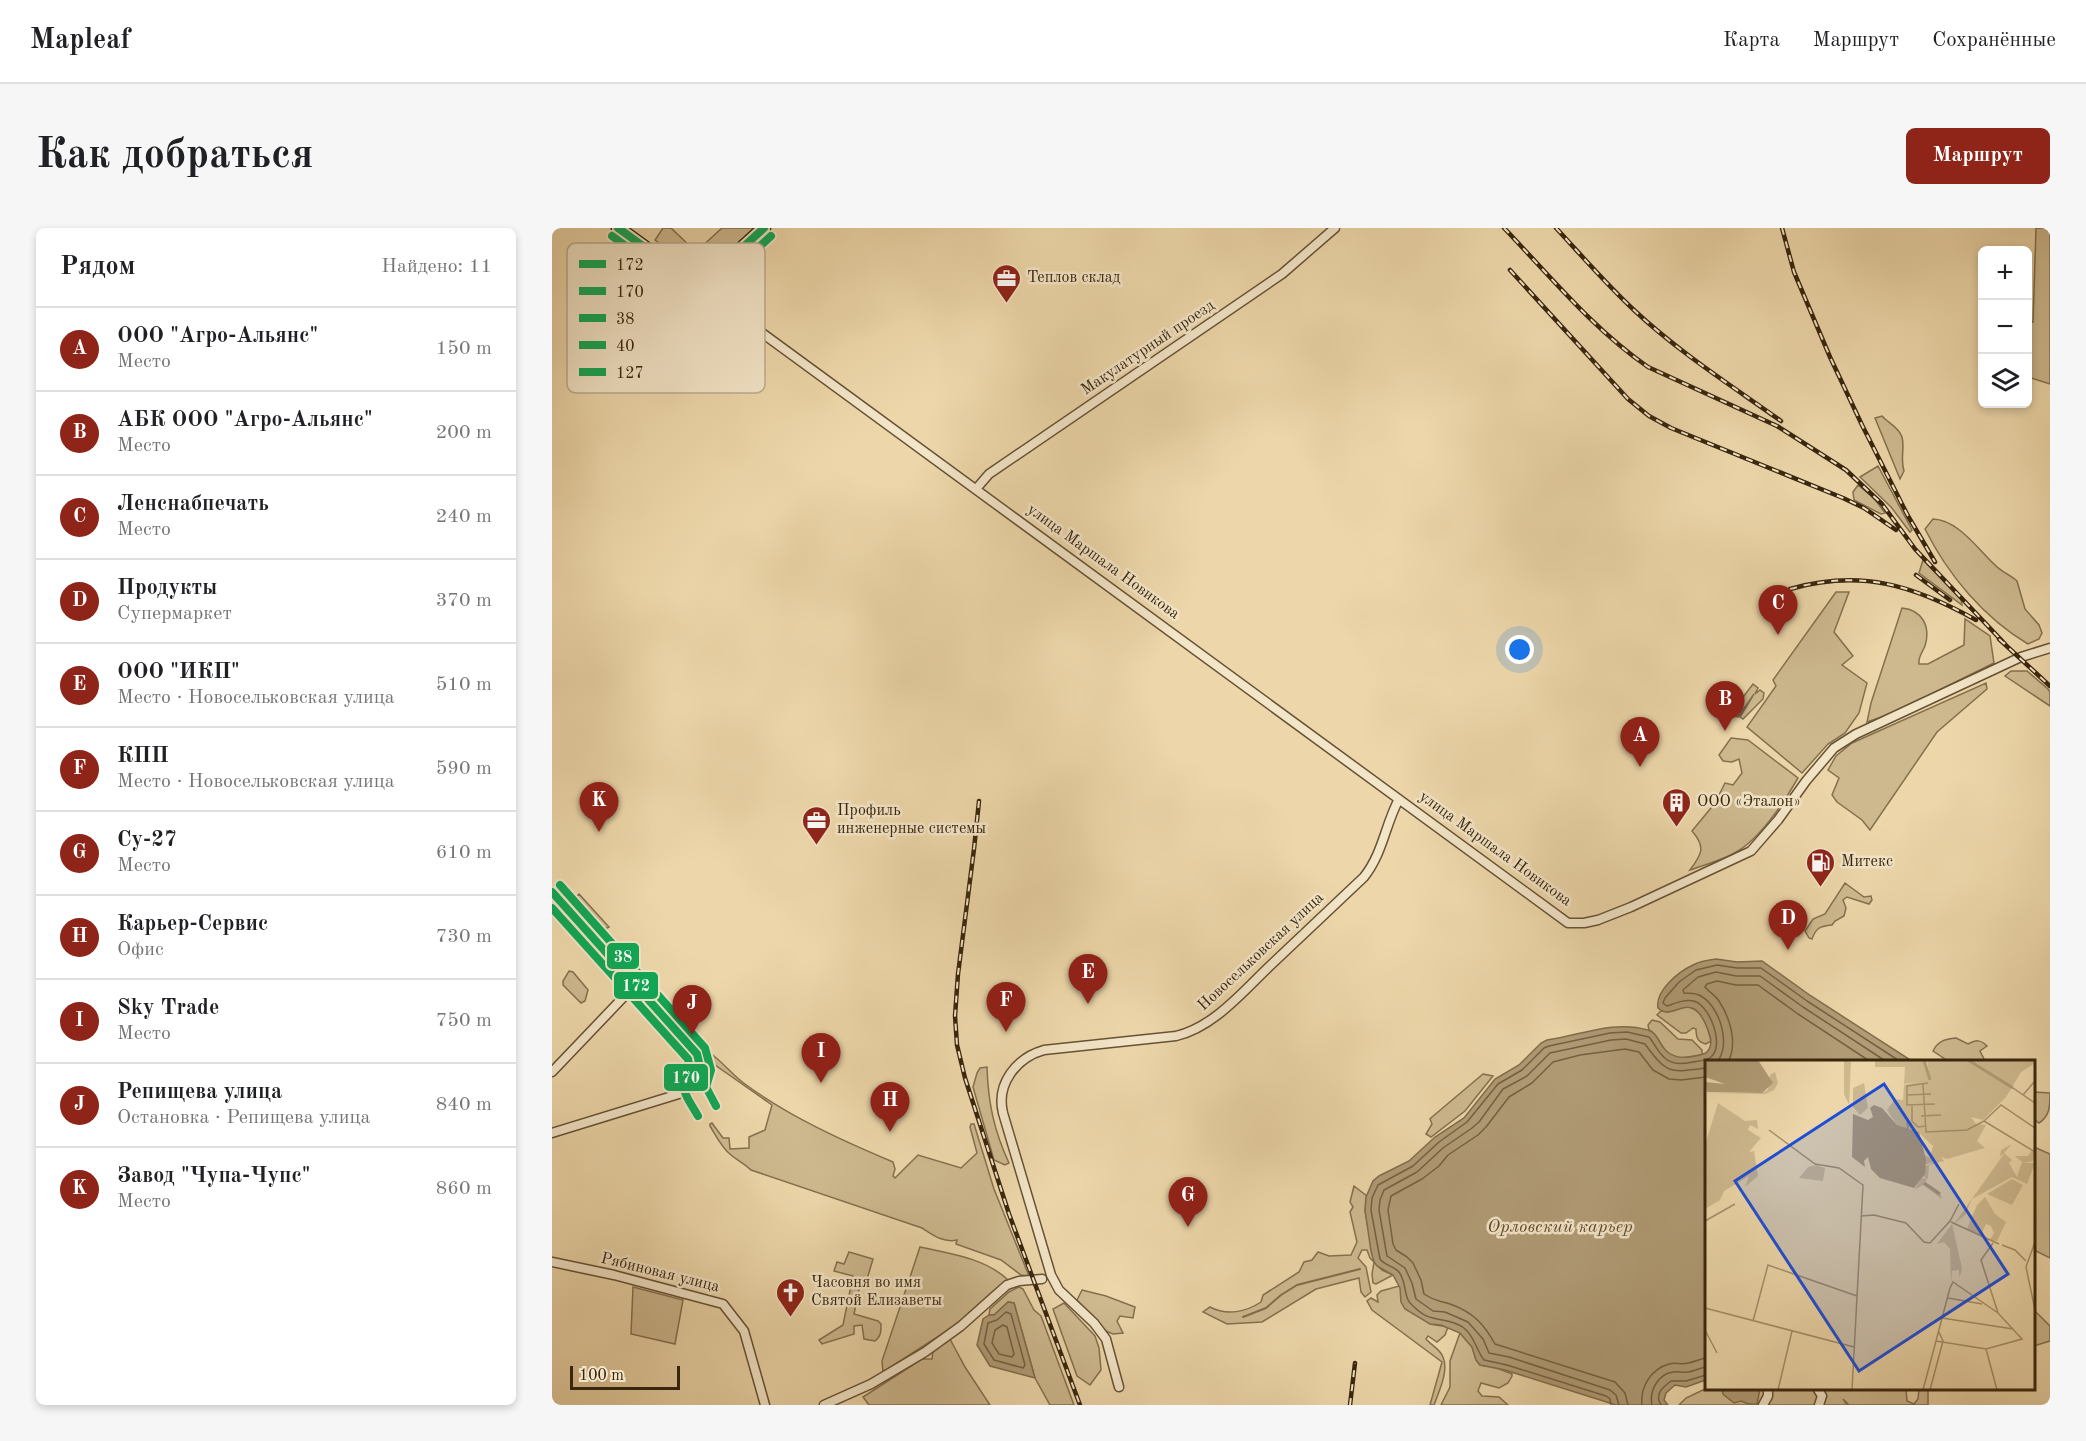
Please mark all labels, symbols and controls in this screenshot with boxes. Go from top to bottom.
text: Mapleaf [30,27,130,55]
text: Карта [1723,30,1780,51]
text: Маршрут [1813,30,1899,51]
text: Сохранённые [1932,30,2056,51]
button: Маршрут [1906,128,2050,184]
text: Как добраться [36,135,313,177]
legend [567,243,765,393]
map controls [1978,246,2032,408]
button: + [1978,246,2032,300]
text: Рядом [60,254,135,280]
text: Найдено: 11 [381,257,492,277]
text: 172 [616,258,644,274]
office icon: Теплов склад [990,262,1022,304]
place label: Теплов склад [1027,270,1121,286]
text: 170 [616,285,644,301]
street label: Макулатурный проезд [1079,297,1218,398]
button: − [1978,300,2032,354]
text: 38 [616,312,635,328]
text: ООО "Агро-Альянс" [117,325,318,347]
text: A [72,339,87,359]
text: 150 m [436,339,492,359]
text: 40 [616,339,635,355]
text: Место [117,352,171,372]
button: layers [1978,354,2032,408]
text: 127 [616,366,644,382]
text: АБК ООО "Агро-Альянс" [117,409,373,431]
text: B [72,423,87,443]
text: 200 m [436,423,492,443]
text: Место [117,436,171,456]
text: Ленснабпечать [117,493,269,515]
street label: улица Маршала Новикова [1024,501,1182,623]
text: C [73,507,86,527]
text: 240 m [436,507,492,527]
text: Место [117,520,171,540]
text: Продукты [117,577,217,599]
pin: C [1758,586,1798,635]
text: D [72,591,87,611]
text: 370 m [436,591,492,611]
text: Супермаркет [117,604,232,624]
your location [1505,635,1534,664]
text: ООО "ИКП" [117,661,240,683]
text: E [73,675,86,695]
text: 510 m [436,675,492,695]
pin: B [1706,682,1744,731]
text: Место · Новосельковская улица [117,688,395,708]
pin: A [1620,718,1660,767]
text: КПП [117,745,169,767]
text: F [73,759,86,779]
text: 590 m [436,759,492,779]
text: Место · Новосельковская улица [117,772,395,792]
pin: K [580,782,618,832]
building icon: ООО «Эталон» [1660,786,1692,828]
street label: улица Маршала Новикова [1416,788,1574,910]
place label: ООО «Эталон» [1697,794,1801,810]
place label: Профиль инженерные системы [837,803,986,837]
office icon: Профиль инженерные системы [800,804,832,846]
text: Су-27 [117,829,177,851]
text: G [72,843,87,863]
text: 610 m [436,843,492,863]
fuel station icon: Митекс [1804,846,1836,888]
place label: Митекс [1841,854,1893,870]
text: Место [117,856,171,876]
street label: Новосельковская улица [1195,890,1327,1014]
pin: D [1768,900,1808,950]
text: Карьер-Сервис [117,913,268,935]
text: H [71,927,88,947]
text: 730 m [436,927,492,947]
text: Офис [117,940,164,960]
line badge: 38 [606,942,640,970]
text: 38 [614,950,632,966]
pin: E [1068,954,1108,1004]
line badge: 172 [613,971,659,1000]
text: 172 [622,979,650,995]
pin: F [986,982,1026,1032]
pin: J [672,986,712,1035]
text: Sky Trade [117,997,219,1019]
text: I [75,1011,84,1031]
text: 750 m [436,1011,492,1031]
text: Место [117,1024,171,1044]
pin: I [802,1034,840,1083]
inset map [1705,1060,2035,1390]
line badge: 170 [663,1063,709,1092]
text: 170 [672,1071,700,1087]
text: Репищева улица [117,1081,282,1103]
pin: H [870,1082,910,1132]
text: J [74,1095,85,1115]
text: 840 m [436,1095,492,1115]
text: Остановка · Репищева улица [117,1108,370,1128]
text: Завод "Чупа-Чупс" [117,1165,310,1187]
pin: G [1168,1178,1208,1227]
text: K [72,1179,87,1199]
text: 860 m [436,1179,492,1199]
text: Место [117,1192,171,1212]
water label: Орловский карьер [1487,1218,1633,1236]
street label: Рябиновая улица [599,1251,721,1296]
place label: Часовня во имя Святой Елизаветы [811,1275,942,1309]
church icon: Часовня во имя Святой Елизаветы [774,1276,806,1318]
scale bar [570,1363,680,1390]
text: 100 m [579,1368,624,1384]

